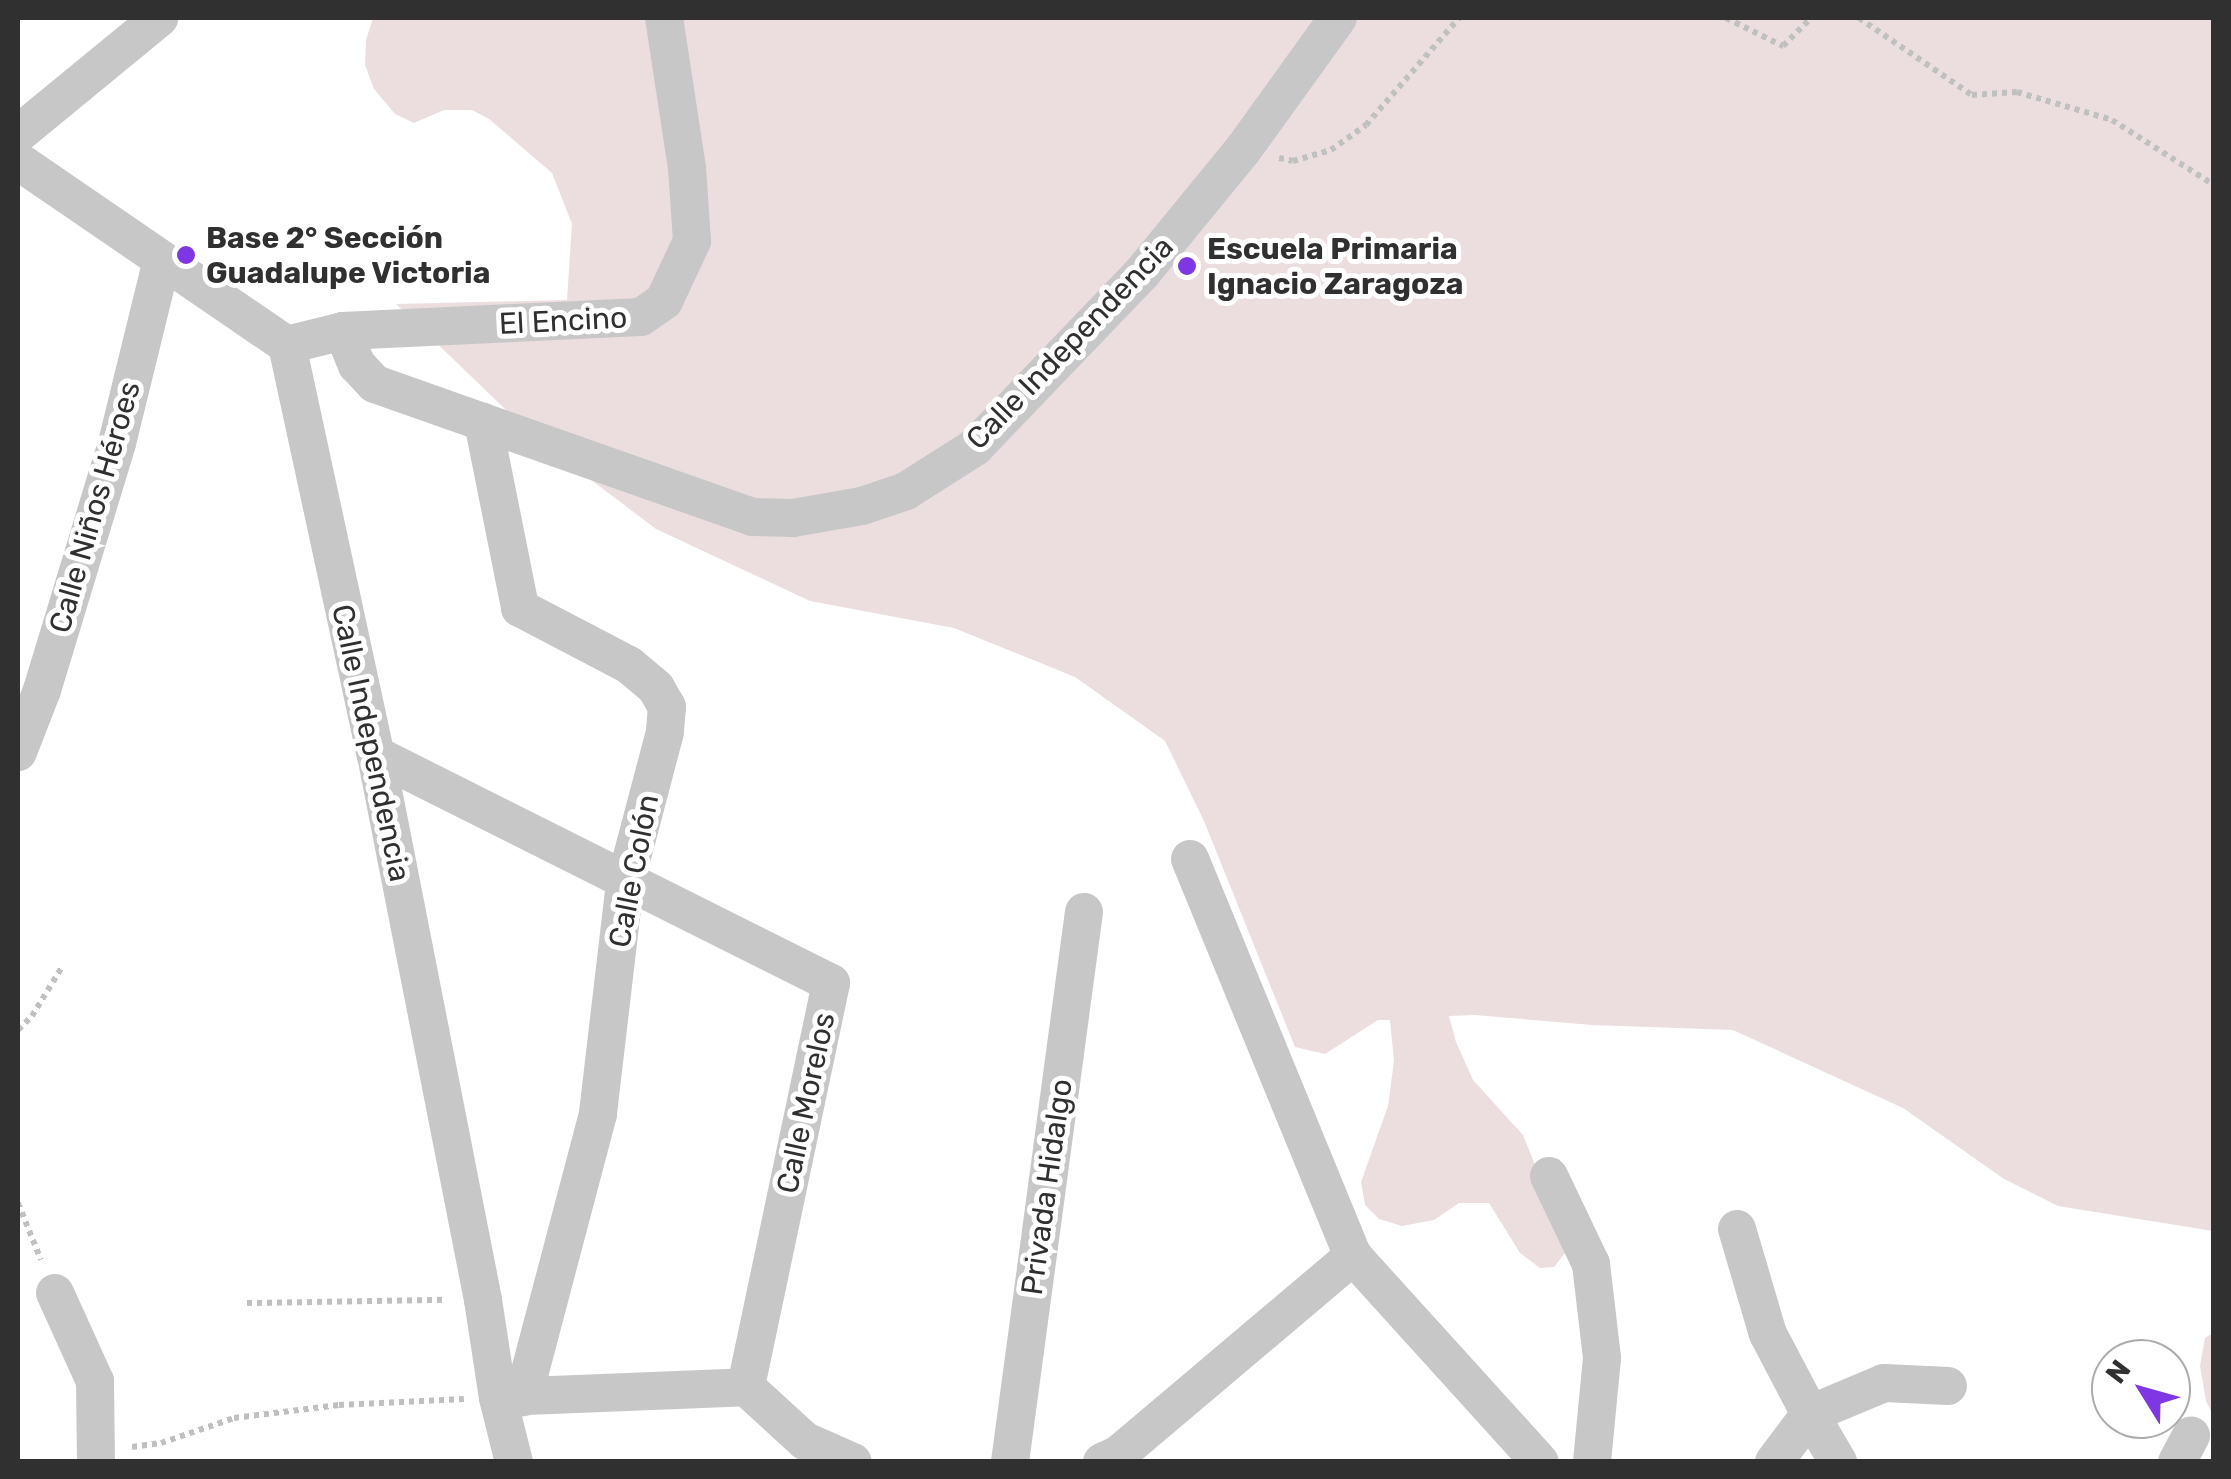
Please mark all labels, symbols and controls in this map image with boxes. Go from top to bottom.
place label: Base 2° Sección Guadalupe Victoria [206,220,491,290]
street label: Calle Independencia [959,229,1181,457]
place label: Escuela Primaria Ignacio Zaragoza [1207,231,1463,302]
marker: Base 2° Sección Guadalupe Victoria [175,244,197,266]
marker: Escuela Primaria Ignacio Zaragoza [1176,255,1198,277]
street label: El Encino [498,300,628,342]
street label: Calle Niños Héroes [42,377,148,637]
street label: Calle Independencia [324,601,418,885]
street label: Calle Colón [602,791,666,951]
street label: Calle Morelos [769,1009,843,1197]
street label: Privada Hidalgo [1014,1077,1080,1297]
north arrow [2091,1339,2191,1439]
text: N [2099,1354,2137,1390]

